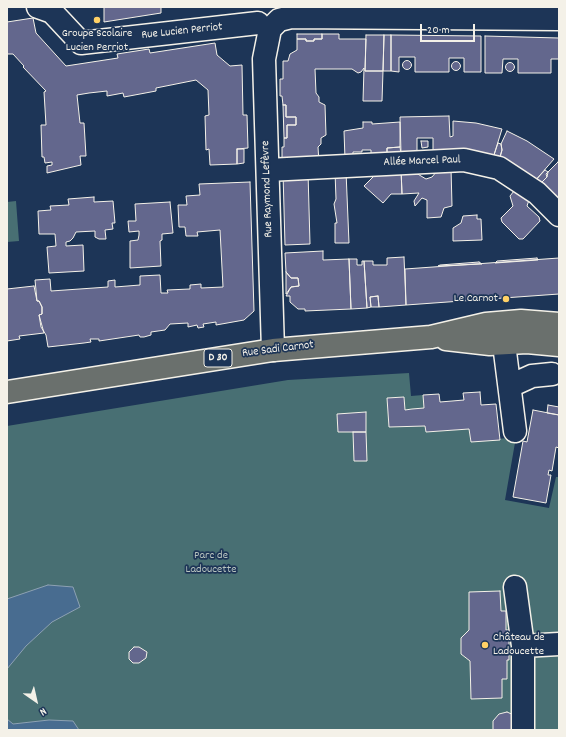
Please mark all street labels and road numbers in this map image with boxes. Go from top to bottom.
street label: Rue Lucien Perriot [141,21,223,43]
street label: Rue Raymond Lefèvre [259,140,277,238]
street label: Allée Marcel Paul [383,153,461,171]
street label: Rue Sadi Carnot [241,338,315,362]
road number: D 30 [204,349,232,367]

